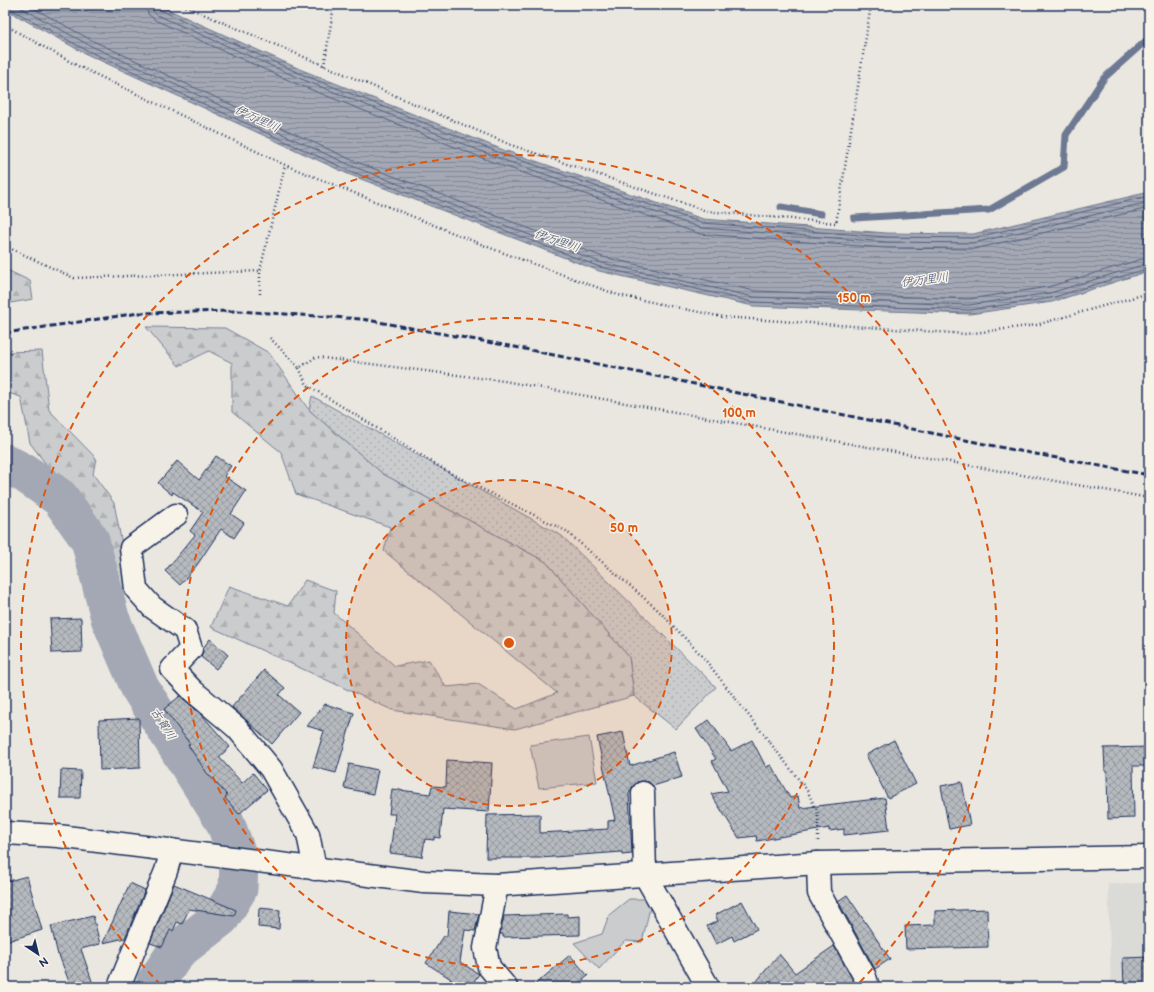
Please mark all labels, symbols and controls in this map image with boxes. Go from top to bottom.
water label: 伊万里川 [232,102,282,136]
water label: 伊万里川 [532,226,582,256]
water label: 伊万里川 [900,270,950,290]
text: 150 m [838,291,870,306]
text: 100 m [722,406,756,421]
text: 50 m [610,521,638,536]
centre of rings [502,636,516,650]
water label: 古賀川 [147,705,179,743]
north arrow [18,934,58,974]
text: N [36,954,51,969]

